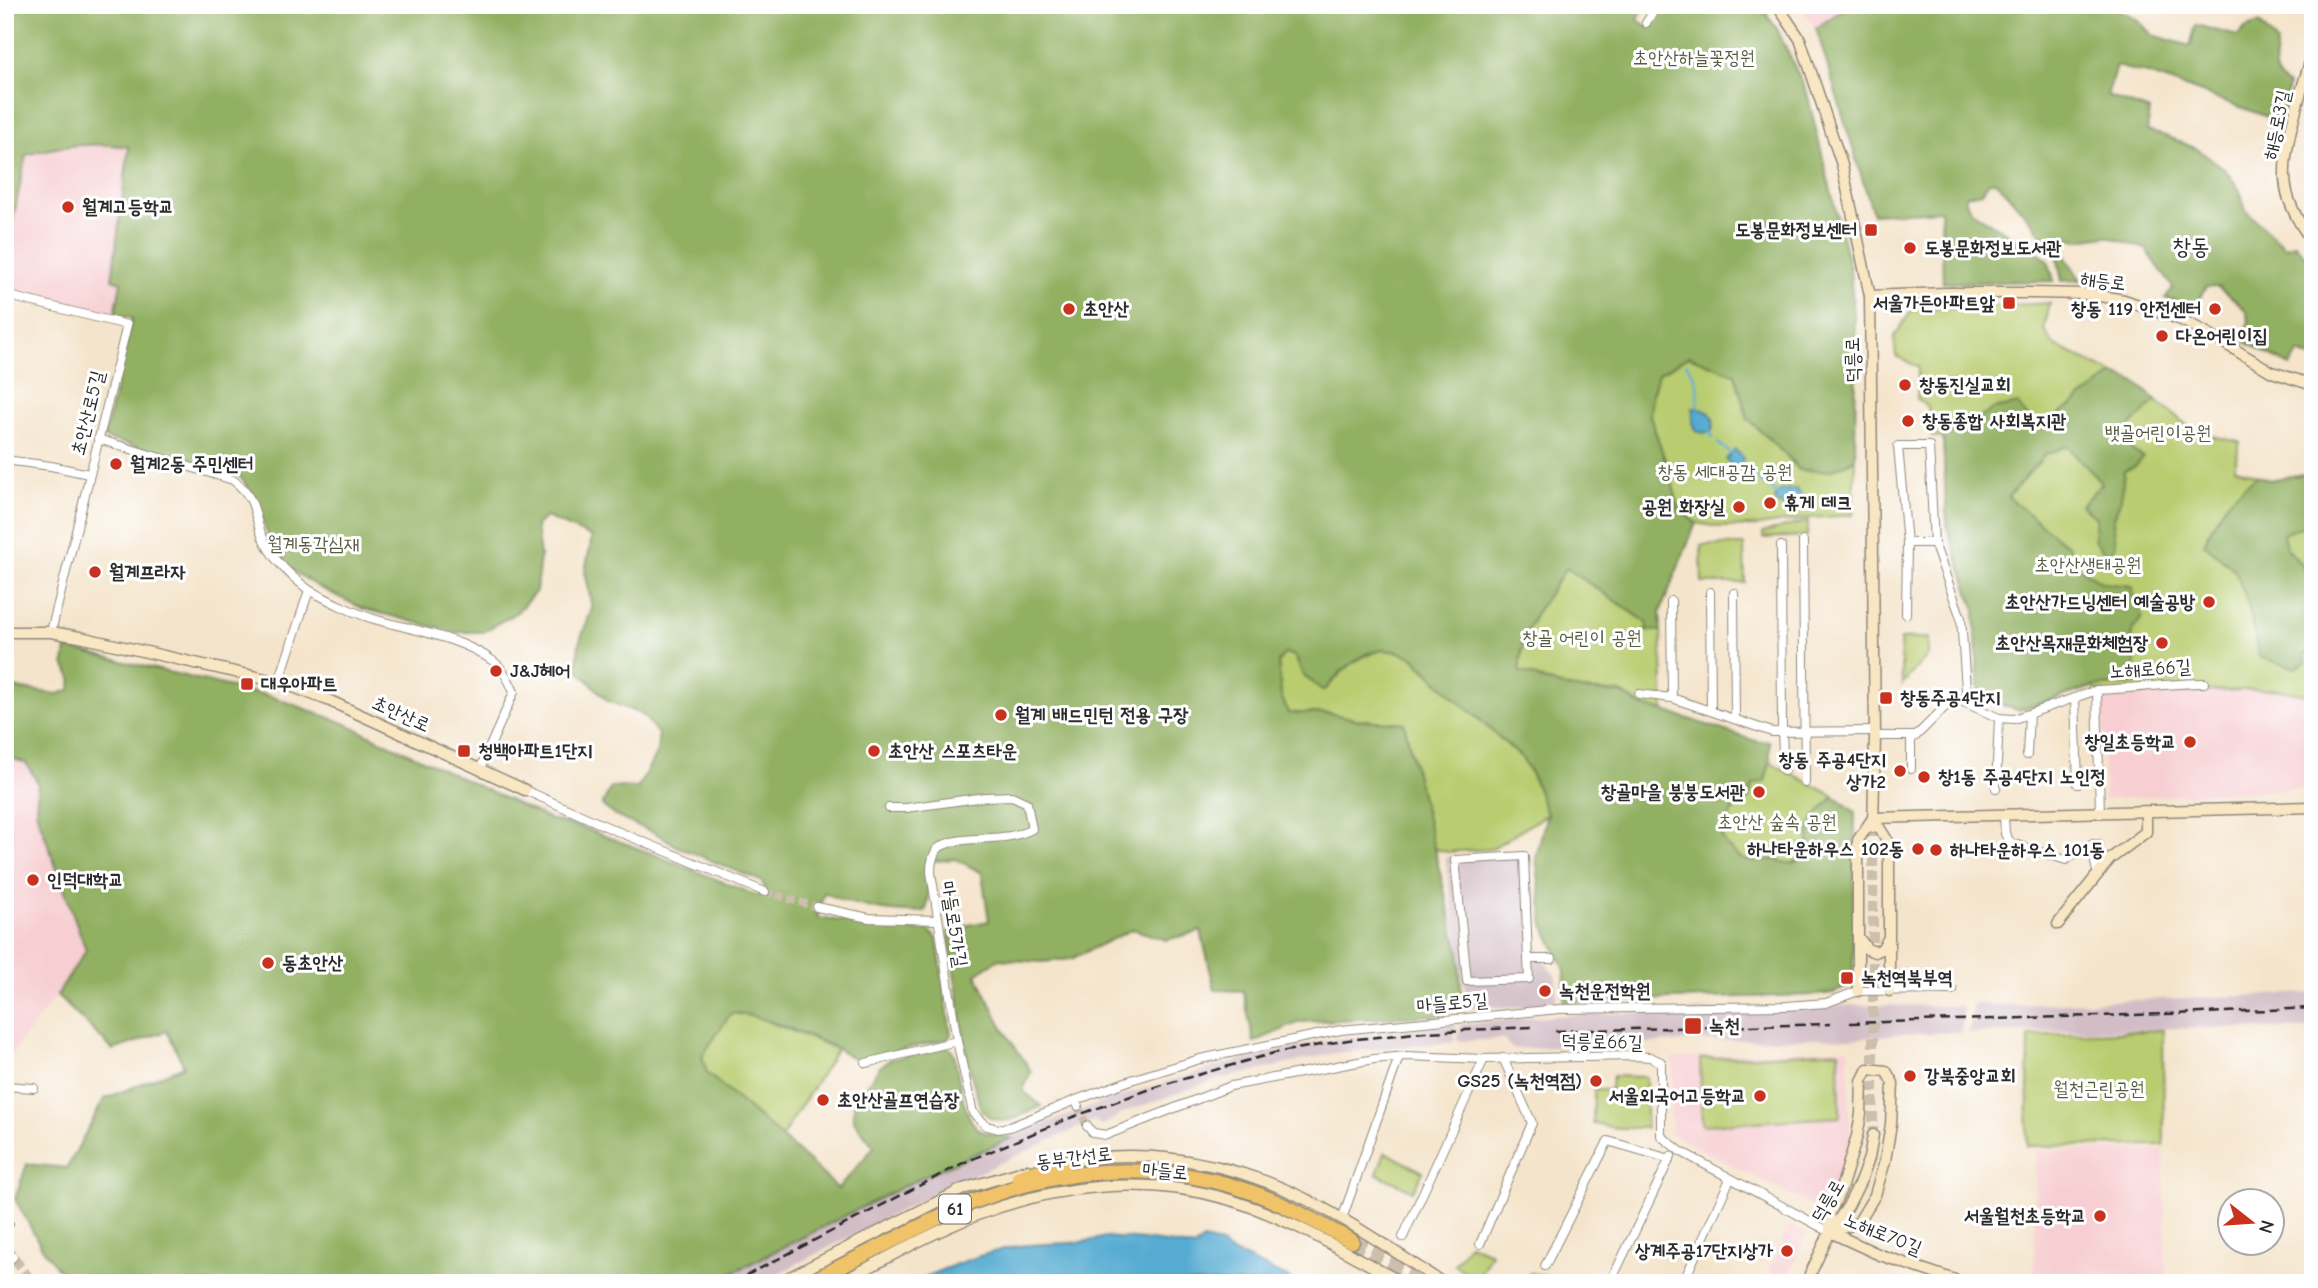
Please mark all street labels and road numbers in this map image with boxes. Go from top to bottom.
street label: 해등로3길 [2259,88,2295,162]
street label: 해등로 [2079,267,2127,295]
street label: 덕릉로 [1842,337,1864,383]
street label: 초안산로5길 [67,368,109,458]
street label: 노해로66길 [2108,655,2192,683]
street label: 초안산로 [369,692,433,736]
street label: 마들로5가길 [936,879,972,969]
street label: 마들로5길 [1415,989,1489,1017]
street label: 덕릉로66길 [1561,1030,1643,1054]
street label: 동부간선로 [1035,1142,1113,1174]
street label: 마들로 [1141,1158,1189,1184]
street label: 덕릉로 [1807,1176,1849,1226]
road number: 61 [939,1194,971,1224]
street label: 노해로70길 [1841,1208,1925,1260]

